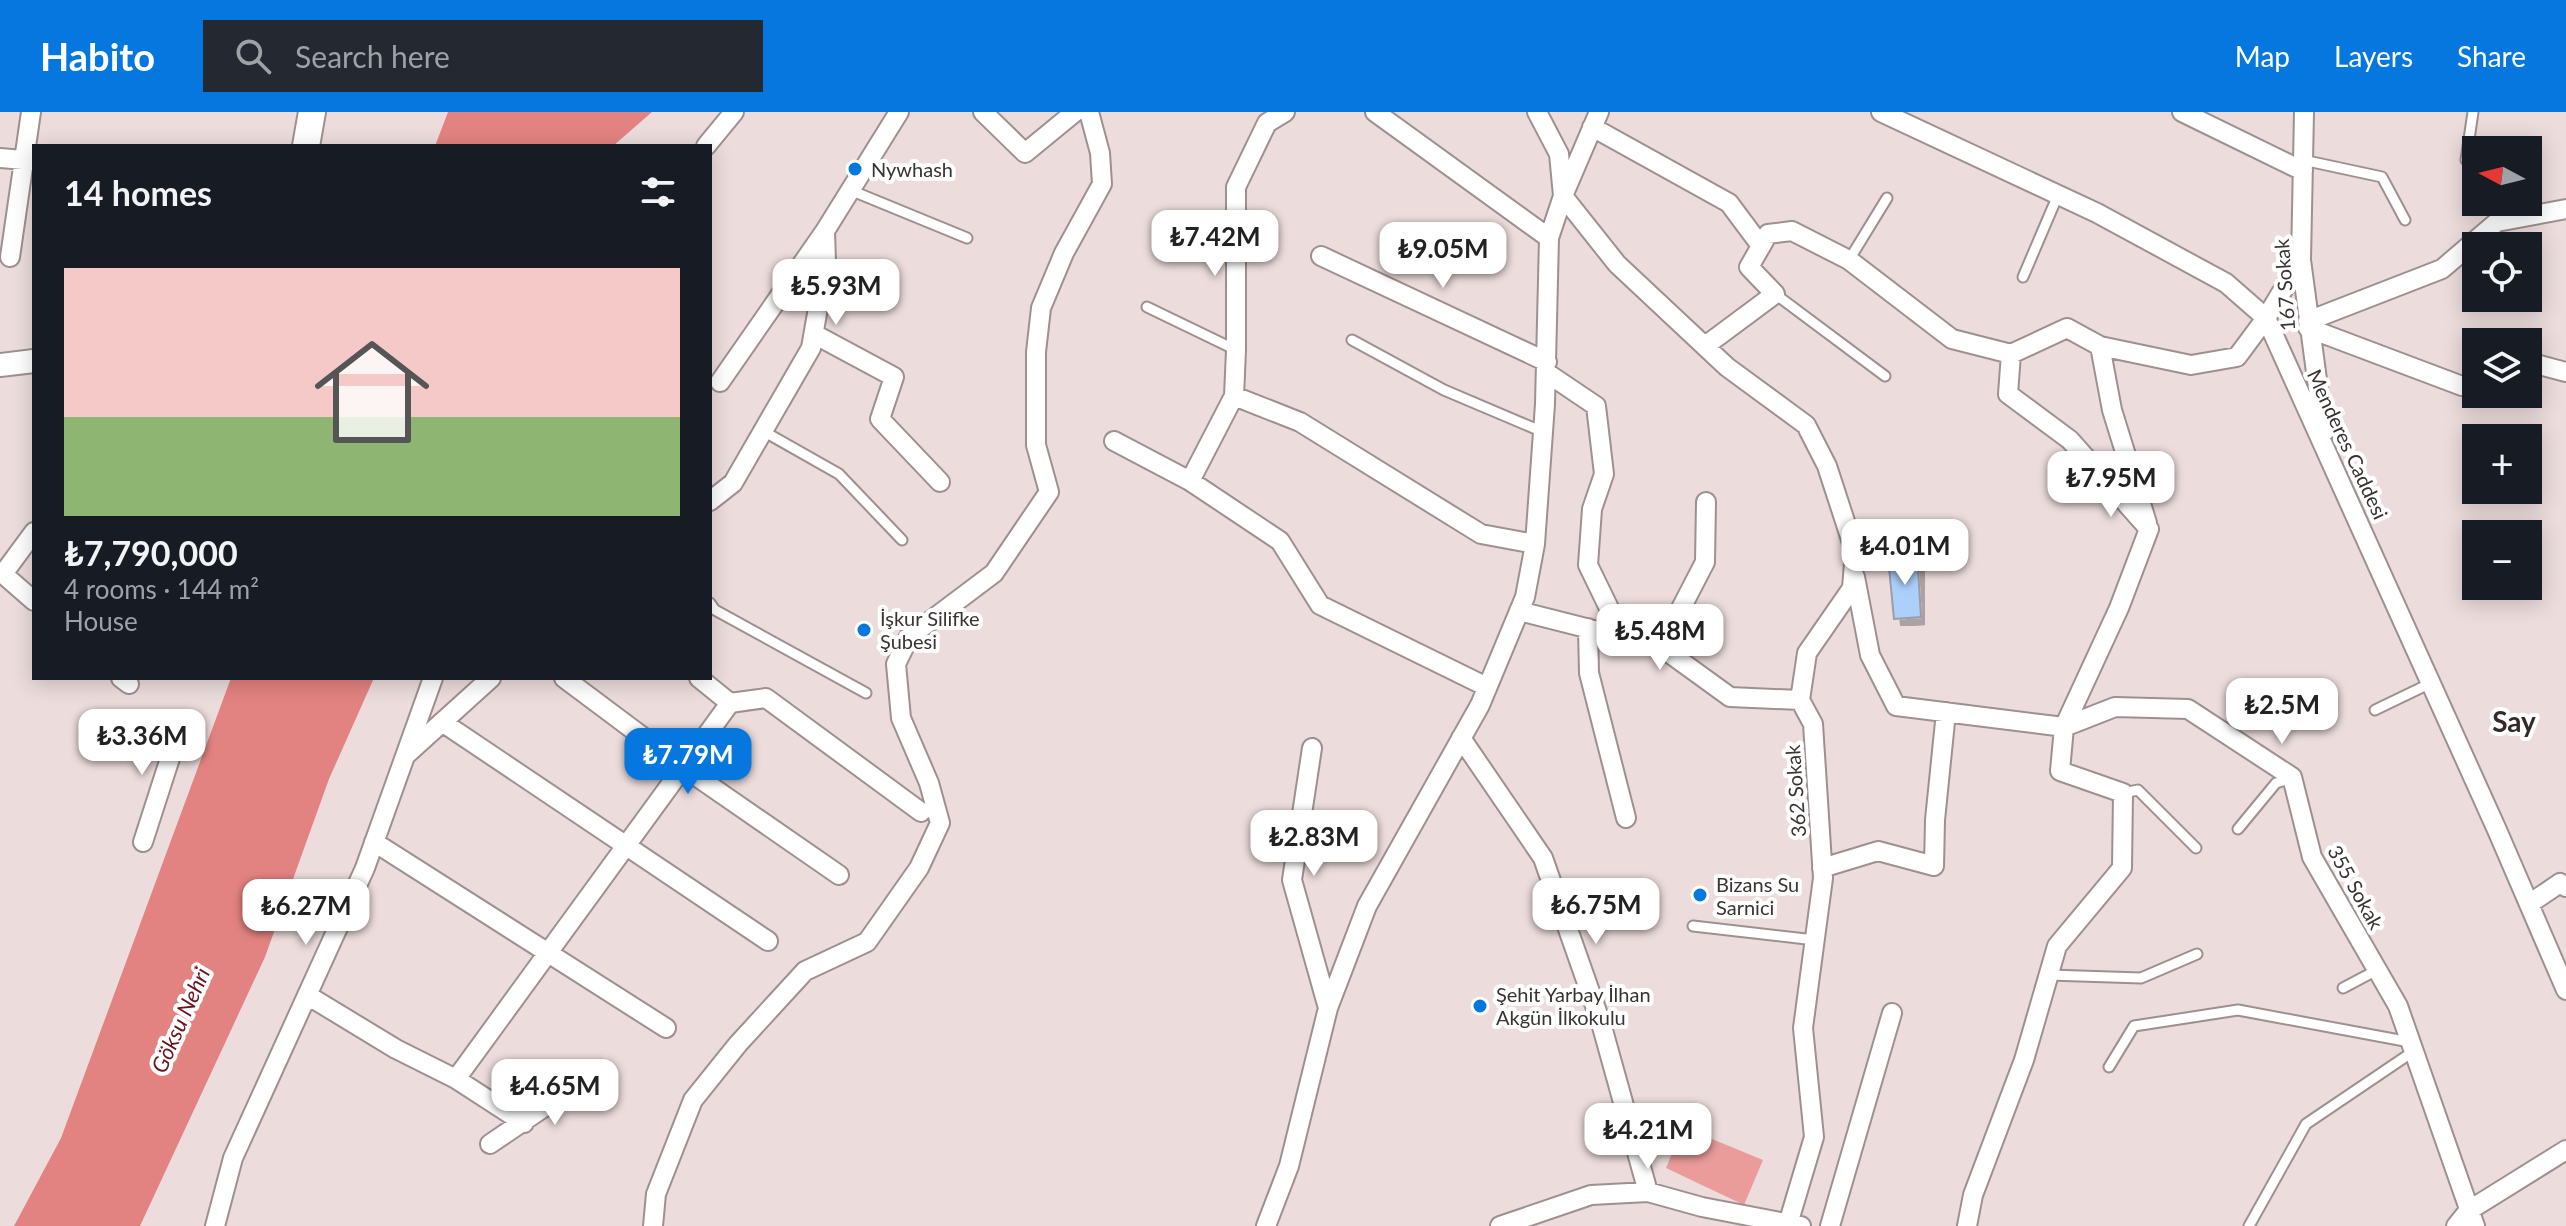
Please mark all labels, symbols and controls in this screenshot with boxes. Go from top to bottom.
search box [203,20,763,92]
text: Habito [40,33,155,79]
icon: search [231,34,275,78]
text: Search here [295,38,450,74]
text: Map [2235,39,2290,73]
text: Layers [2334,39,2413,73]
text: Share [2457,39,2526,73]
north arrow [2462,136,2542,216]
map controls [2462,136,2542,600]
place label: Nywhash [871,157,953,181]
marker: Nywhash [846,160,864,178]
icon: filters [636,170,680,214]
text: 14 homes [64,172,212,213]
pin: ₺7.42M [1150,210,1280,278]
text: ₺7.42M [1169,220,1261,252]
pin: ₺9.05M [1378,222,1508,290]
text: ₺9.05M [1397,232,1489,264]
button: locate [2462,232,2542,312]
street label: 167 Sokak [2269,237,2299,332]
pin: ₺5.93M [771,259,901,327]
text: ₺5.93M [790,269,882,301]
icon: home [300,320,444,464]
button: layers [2462,328,2542,408]
street label: Menderes Caddesi [2303,365,2393,523]
button: + [2462,424,2542,504]
pin: ₺7.95M [2046,451,2176,519]
text: ₺7.95M [2065,461,2157,493]
pin: ₺4.01M [1840,519,1970,587]
button: − [2462,520,2542,600]
text: ₺4.01M [1859,529,1951,561]
text: ₺7,790,000 [64,532,238,573]
text: 4 rooms · 144 m² [64,573,259,605]
pin: ₺5.48M [1595,604,1725,672]
text: House [64,605,138,637]
place label: İşkur Silifke Şubesi [880,606,980,653]
text: ₺5.48M [1614,614,1706,646]
marker: İşkur Silifke Şubesi [855,621,873,639]
pin: ₺2.5M [2226,678,2338,746]
text: ₺2.5M [2244,688,2320,720]
district label: Say [2492,704,2536,738]
pin: ₺3.36M [77,709,207,777]
text: ₺3.36M [96,719,188,751]
pin: ₺7.79M [623,728,753,796]
text: ₺7.79M [642,738,734,770]
street label: 362 Sokak [1780,743,1810,838]
pin: ₺2.83M [1249,810,1379,878]
text: ₺2.83M [1268,820,1360,852]
street label: 355 Sokak [2323,841,2389,934]
place label: Bizans Su Sarnici [1716,872,1799,919]
pin: ₺6.75M [1531,878,1661,946]
pin: ₺6.27M [241,879,371,947]
marker: Bizans Su Sarnici [1691,886,1709,904]
text: ₺6.75M [1550,888,1642,920]
text: ₺6.27M [260,889,352,921]
water label: Göksu Nehri [145,963,215,1077]
place label: Şehit Yarbay İlhan Akgün İlkokulu [1496,982,1651,1029]
marker: Şehit Yarbay İlhan Akgün İlkokulu [1471,997,1489,1015]
pin: ₺4.65M [490,1059,620,1127]
text: ₺4.65M [509,1069,601,1101]
pin: ₺4.21M [1583,1103,1713,1171]
text: ₺4.21M [1602,1113,1694,1145]

